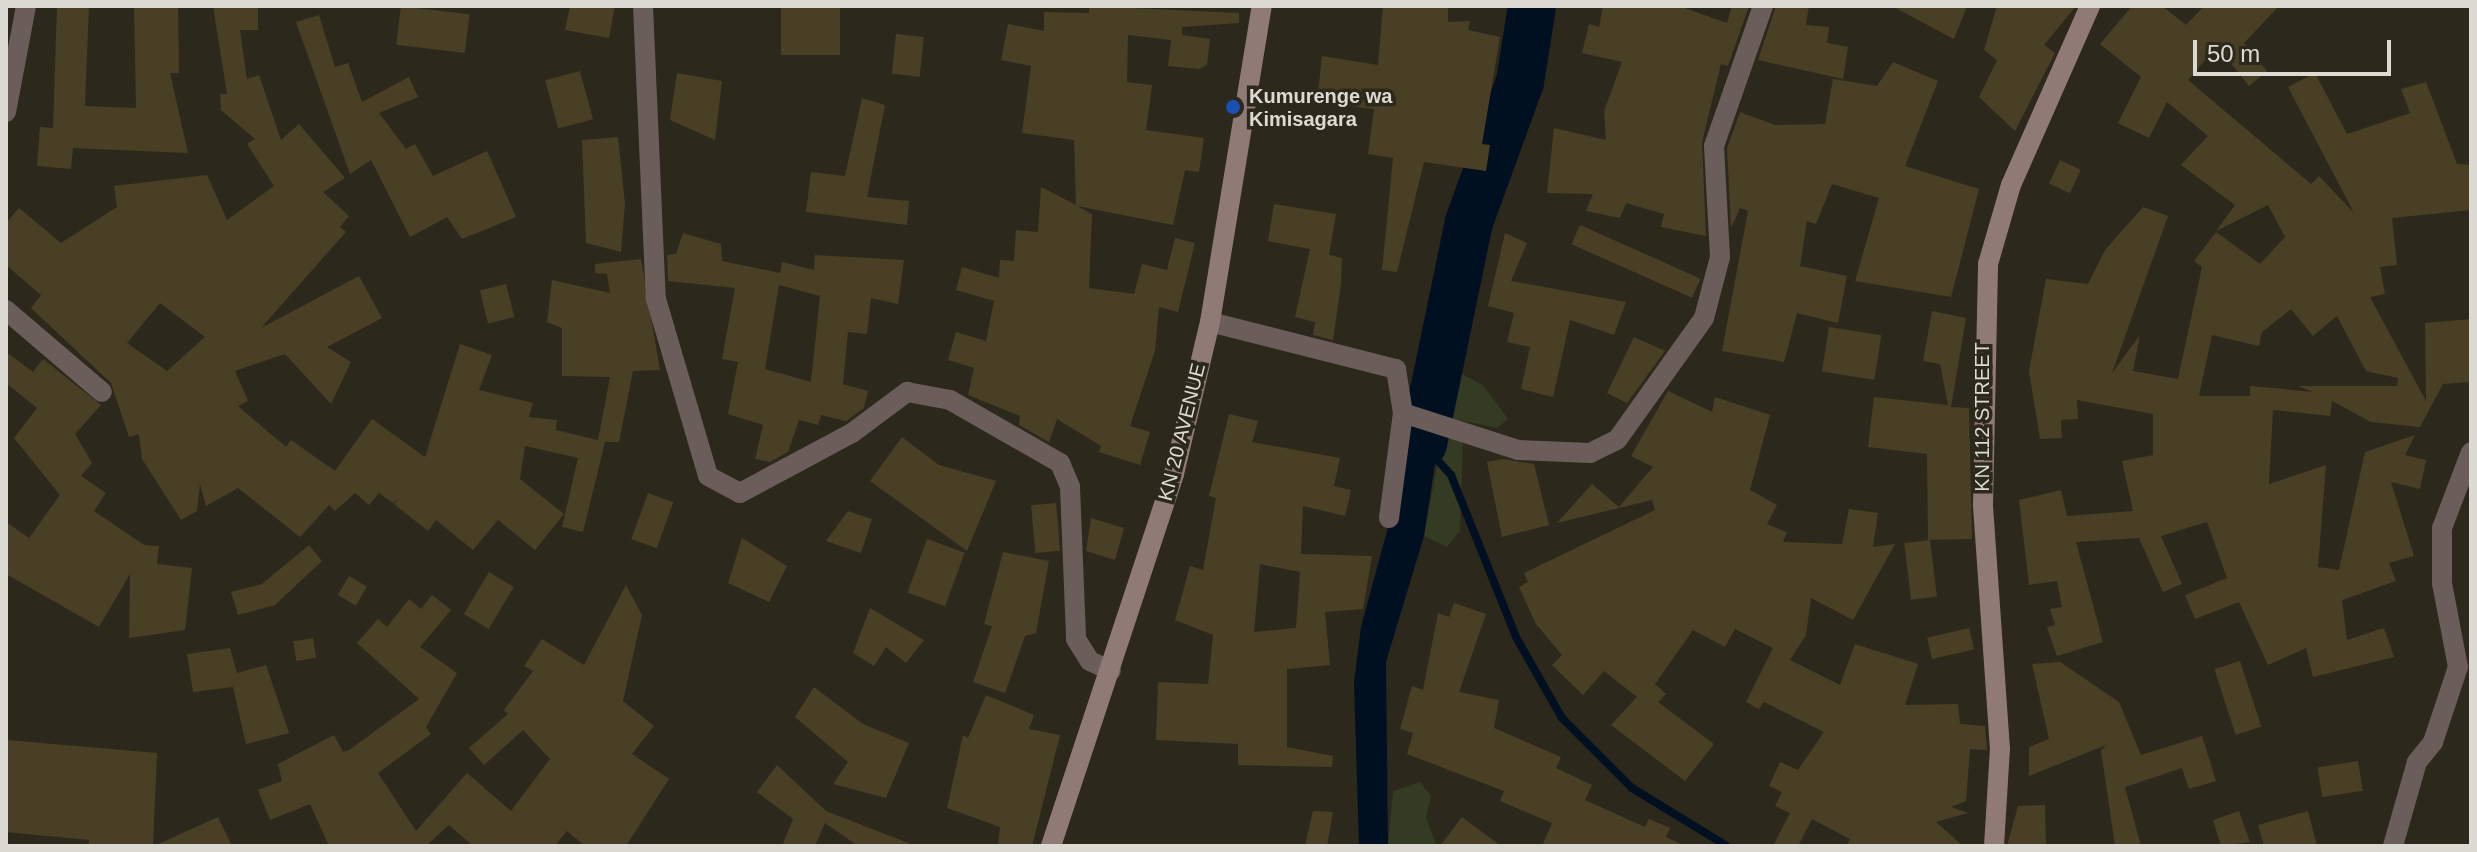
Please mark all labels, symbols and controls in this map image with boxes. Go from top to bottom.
scale bar [2197,24,2395,74]
text: 50 m [2207,40,2260,67]
place label: Kumurenge wa Kimisagara [1249,84,1392,131]
marker: Kumurenge wa Kimisagara [1224,98,1242,116]
street label: KN 112 STREET [1970,342,1994,492]
street label: KN 20 AVENUE [1153,360,1211,504]

